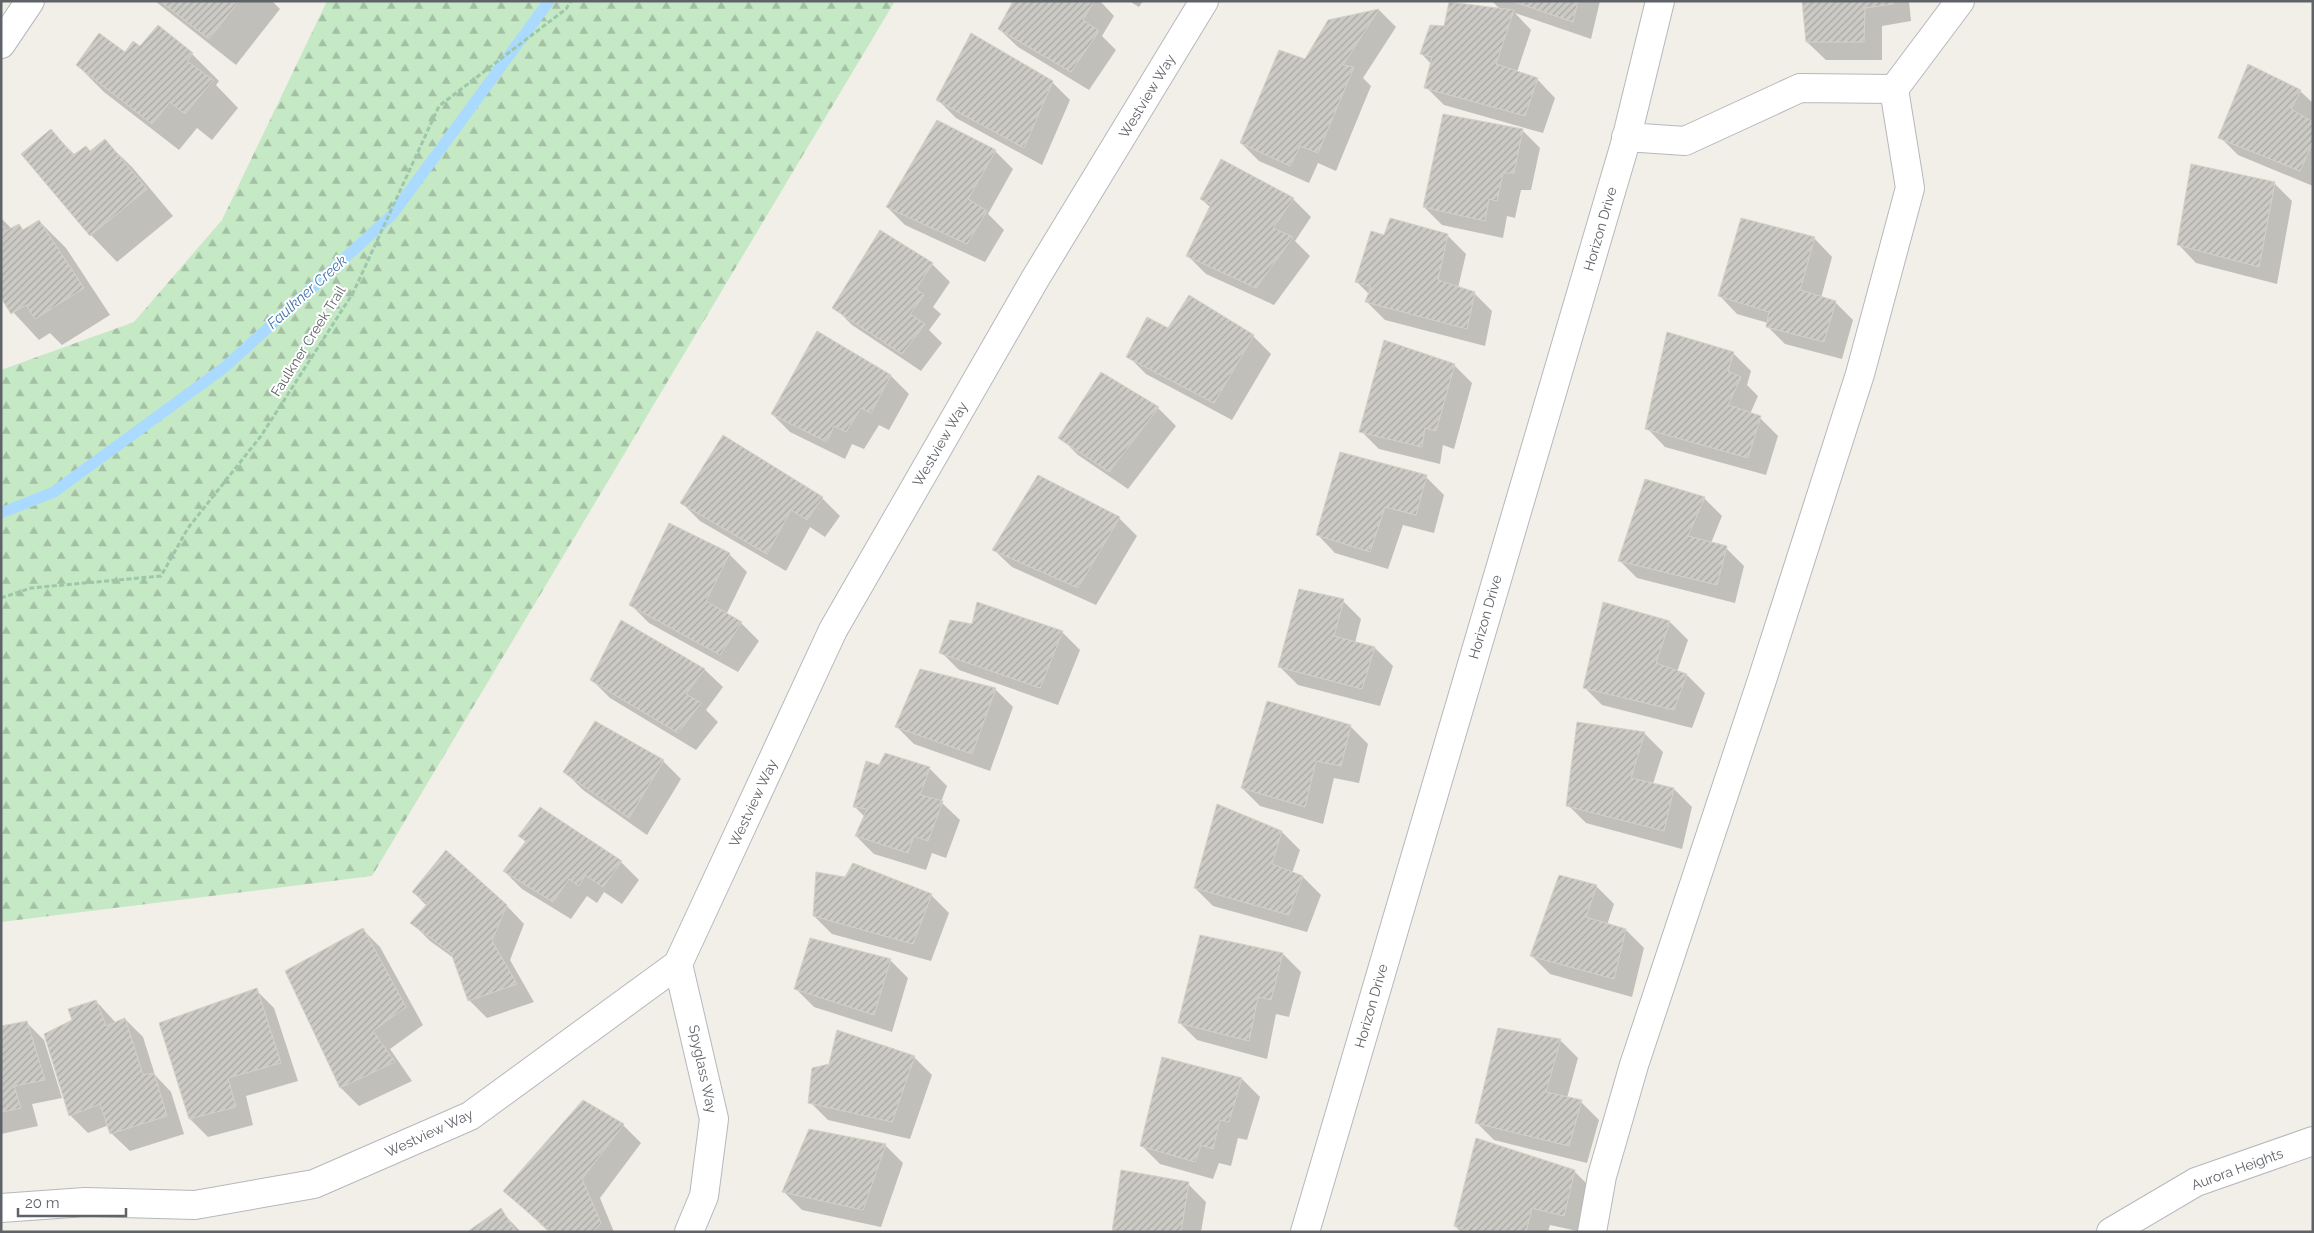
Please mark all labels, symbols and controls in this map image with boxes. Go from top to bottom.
street label: Westview Way [1116,51,1179,141]
street label: Horizon Drive [1580,185,1620,273]
water label: Faulkner Creek [263,251,351,333]
street label: Faulkner Creek Trail [268,283,349,399]
street label: Westview Way [909,399,971,489]
street label: Horizon Drive [1465,573,1505,661]
street label: Westview Way [726,756,780,849]
street label: Horizon Drive [1351,962,1391,1050]
street label: Spyglass Way [686,1023,720,1115]
street label: Westview Way [383,1106,476,1160]
street label: Aurora Heights [2189,1145,2285,1193]
scale bar [18,1186,125,1218]
text: 20 m [25,1194,60,1212]

